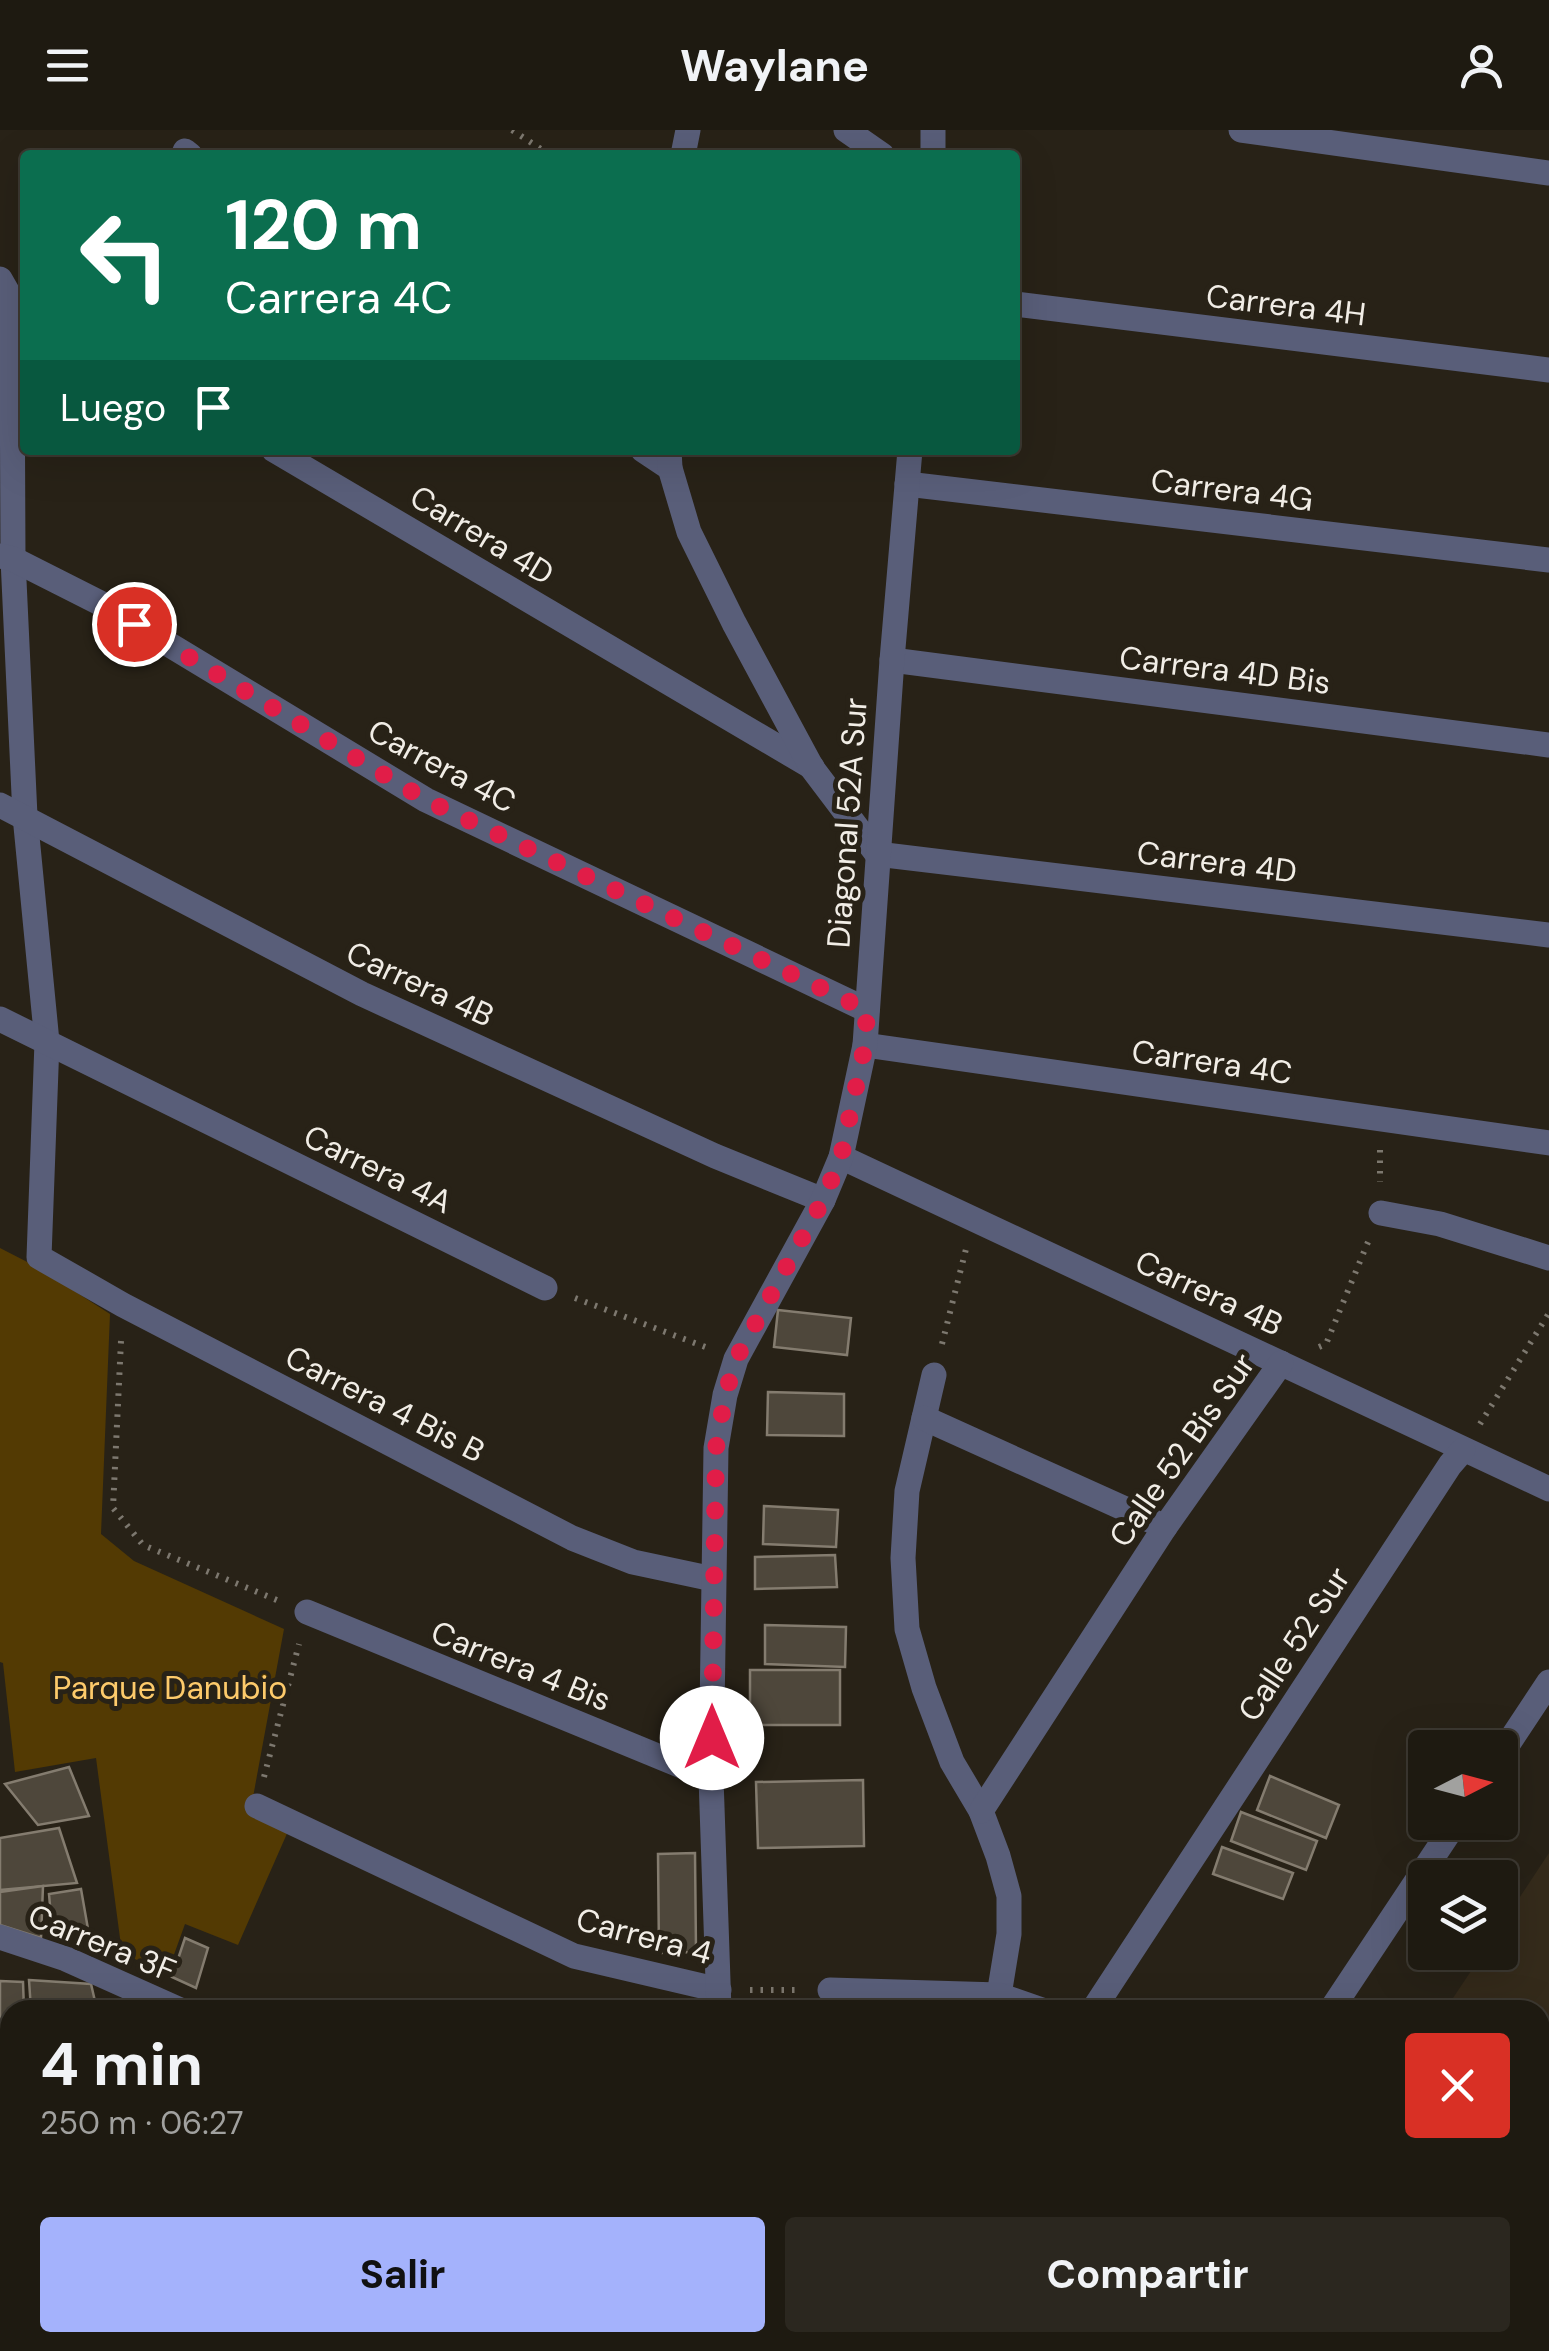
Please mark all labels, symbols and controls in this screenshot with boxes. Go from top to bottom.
text: Waylane [680,36,869,95]
icon: menu [40,38,95,93]
icon: person [1454,38,1509,93]
text: 120 m [225,180,422,271]
icon: left [60,190,190,320]
text: Carrera 4C [225,268,452,327]
street label: Carrera 4H [1204,274,1368,336]
icon: arrive [186,380,241,435]
text: Luego [60,383,166,433]
street label: Carrera 4G [1149,459,1315,521]
street label: Carrera 4D [402,476,562,594]
pin [92,582,177,667]
icon: arrive [107,597,162,652]
street label: Carrera 4D Bis [1117,636,1333,704]
street label: Diagonal 52A Sur [817,696,877,949]
street label: Carrera 4C [361,709,523,823]
street label: Carrera 4D [1135,831,1299,893]
street label: Carrera 4B [339,932,501,1036]
street label: Carrera 4C [1129,1030,1295,1094]
street label: Carrera 4A [297,1115,459,1223]
street label: Carrera 4B [1128,1241,1290,1345]
street label: Carrera 4 Bis B [278,1336,492,1472]
street label: Calle 52 Bis Sur [1100,1345,1265,1555]
street label: Calle 52 Sur [1228,1559,1360,1729]
street label: Carrera 4 Bis [425,1611,617,1721]
park label: Parque Danubio [53,1667,287,1709]
position arrow [660,1686,764,1790]
north arrow [1408,1730,1518,1840]
map controls [1408,1730,1518,1970]
button: layers [1408,1860,1518,1970]
street label: Carrera 3F [22,1894,182,1992]
street label: Carrera 4 [572,1898,716,1974]
text: 4 min [40,2025,203,2104]
button: close [1405,2033,1510,2138]
text: 250 m · 06:27 [40,2102,244,2144]
button: Salir [40,2217,765,2332]
button: Compartir [785,2217,1510,2332]

